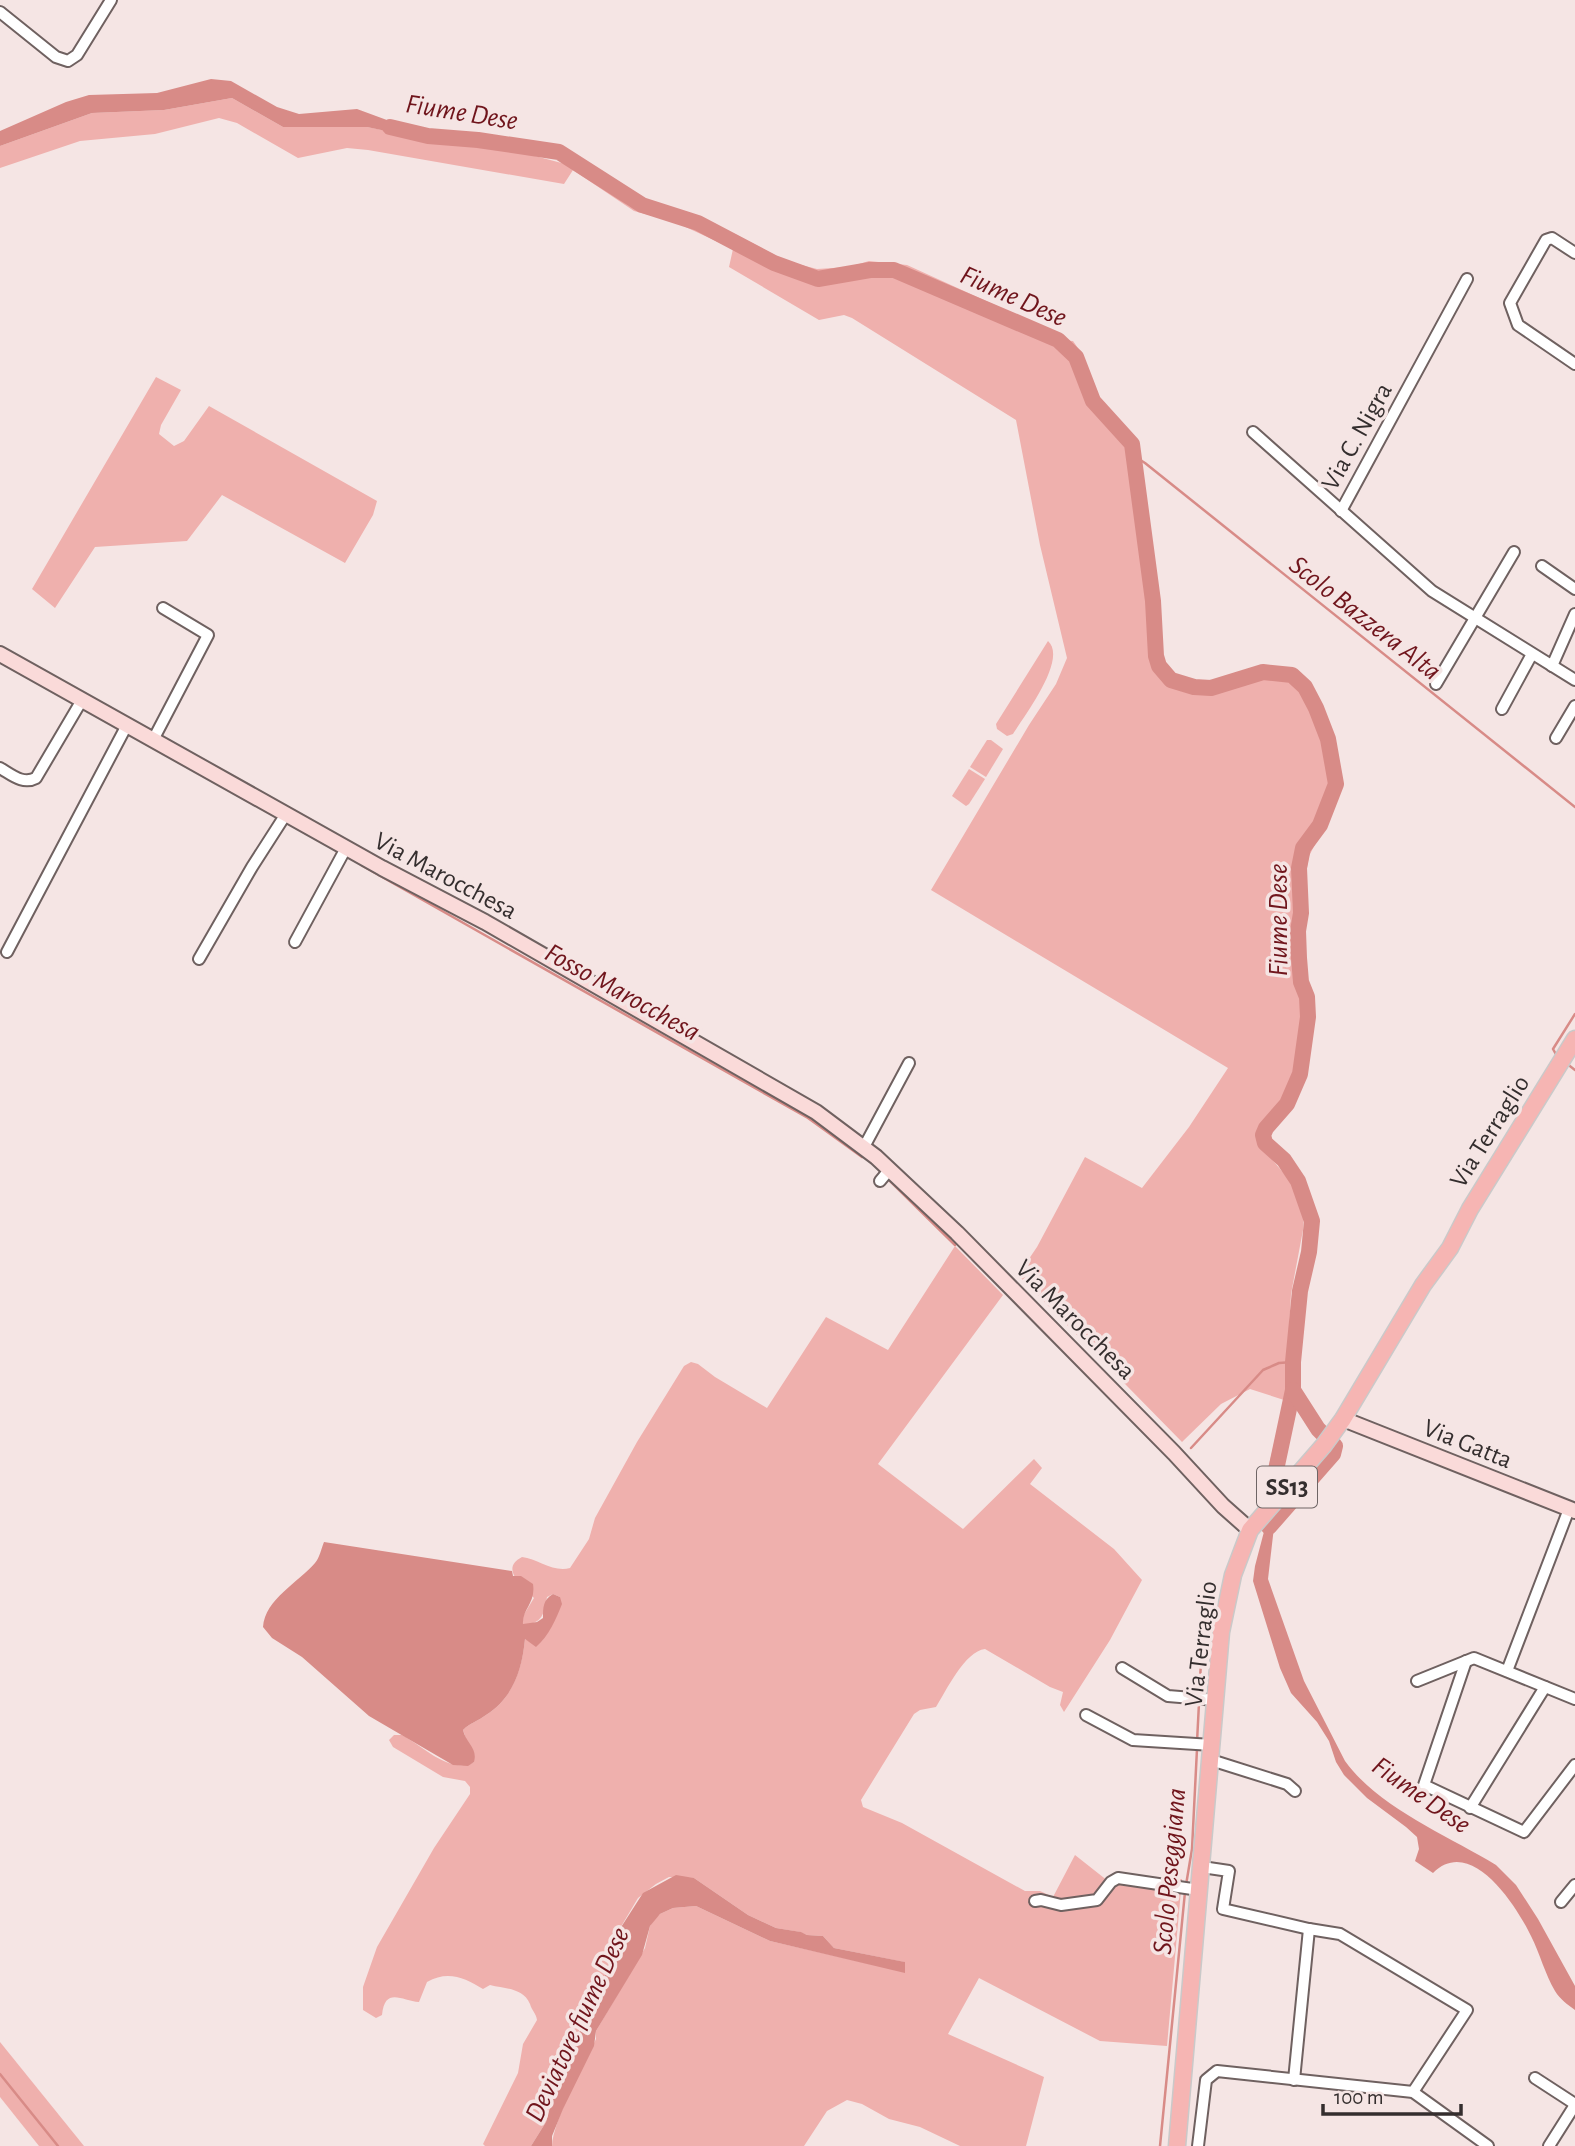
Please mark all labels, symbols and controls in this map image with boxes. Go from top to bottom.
water label: Fiume Dese [404,90,520,136]
water label: Fiume Dese [956,261,1071,333]
street label: Via C. Nigra [1317,379,1397,494]
water label: Scolo Bazzera Alta [1284,551,1446,686]
street label: Via Marocchesa [370,827,521,924]
water label: Fiume Dese [1265,863,1293,977]
water label: Fosso Marocchesa [540,939,704,1047]
street label: Via Terraglio [1445,1071,1535,1192]
street label: Via Marocchesa [1010,1255,1140,1385]
street label: Via Gatta [1420,1414,1516,1473]
road number: SS13 [1257,1466,1317,1507]
street label: Via Terraglio [1180,1580,1222,1709]
water label: Fiume Dese [1367,1752,1475,1840]
water label: Scolo Peseggiana [1149,1787,1191,1956]
water label: Deviatore fiume Dese [521,1923,635,2126]
scale bar [1323,2072,1461,2116]
text: 100 m [1334,2087,1384,2108]

